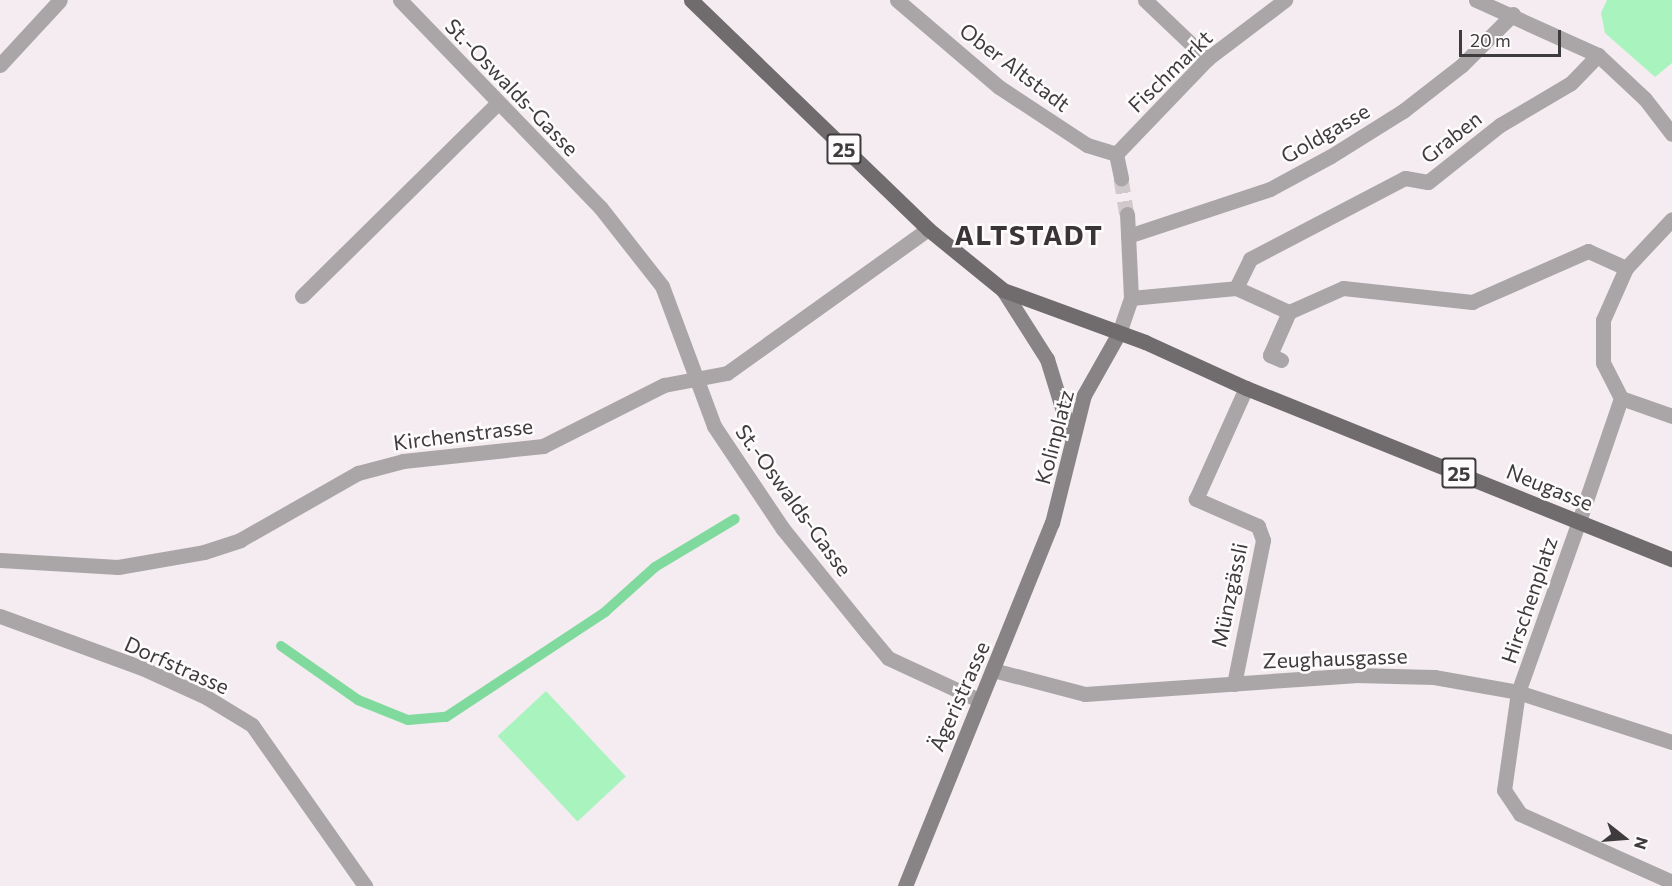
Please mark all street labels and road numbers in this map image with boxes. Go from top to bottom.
street label: St.-Oswalds-Gasse [440,13,584,161]
street label: Ober Altstadt [955,17,1075,117]
street label: Fischmarkt [1123,25,1217,117]
street label: Goldgasse [1276,98,1374,168]
street label: Graben [1416,105,1486,169]
road number: 25 [826,132,862,166]
street label: Kolinplatz [1029,387,1079,487]
street label: Kirchenstrasse [392,413,534,455]
street label: St.-Oswalds-Gasse [731,419,857,581]
road number: 25 [1441,456,1477,490]
street label: Neugasse [1503,458,1597,516]
street label: Hirschenplatz [1496,533,1562,667]
street label: Münzgässli [1206,540,1252,650]
street label: Dorfstrasse [121,631,233,699]
street label: Ägeristrasse [924,637,994,755]
street label: Zeughausgasse [1262,643,1408,673]

